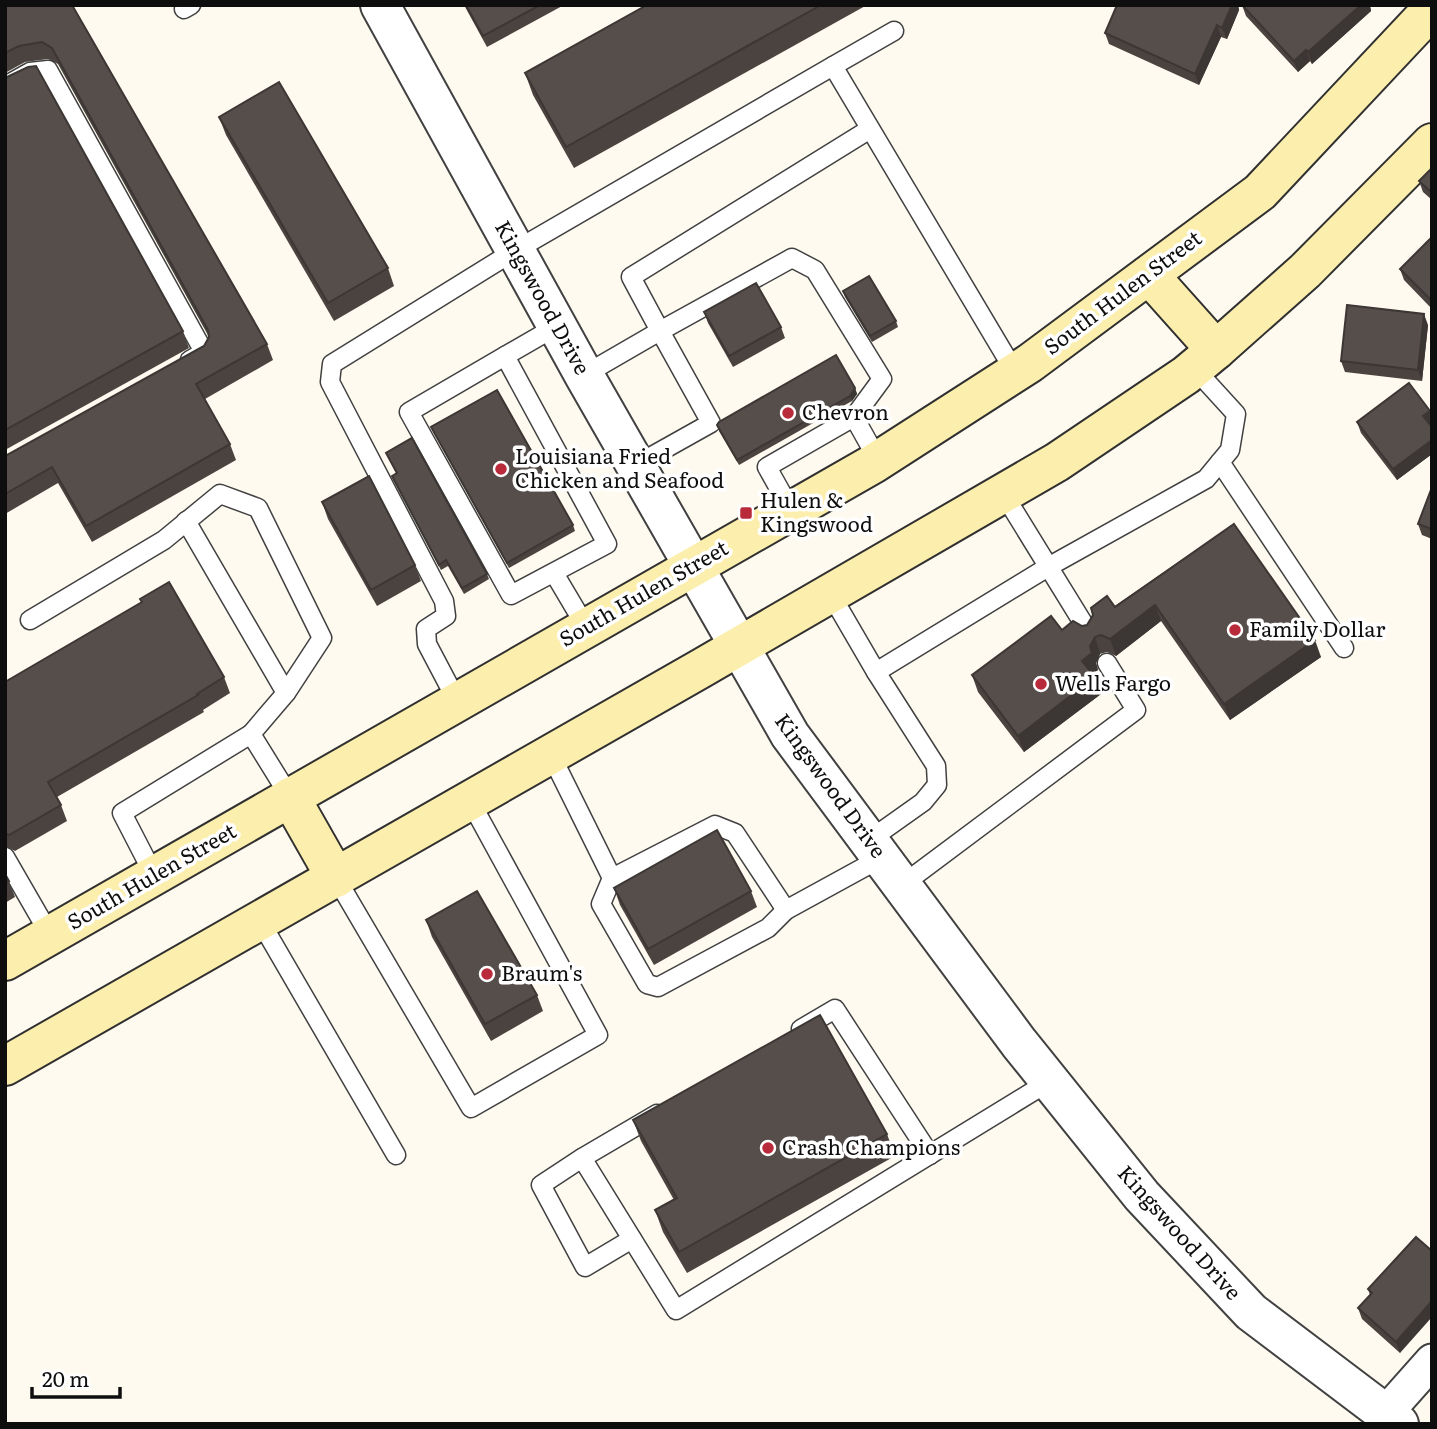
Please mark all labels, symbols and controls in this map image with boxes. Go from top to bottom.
street label: Kingswood Drive [489,214,600,380]
street label: South Hulen Street [1036,221,1207,361]
place label: Chevron [802,395,889,426]
marker: Chevron [780,405,796,421]
place label: Louisiana Fried Chicken and Seafood [515,439,724,494]
marker: Louisiana Fried Chicken and Seafood [493,461,509,477]
place label: Hulen & Kingswood [760,483,873,538]
marker: Hulen & Kingswood [738,505,754,521]
street label: South Hulen Street [553,531,733,653]
place label: Family Dollar [1249,612,1385,643]
marker: Family Dollar [1227,622,1243,638]
place label: Wells Fargo [1055,666,1171,697]
marker: Wells Fargo [1033,676,1049,692]
street label: Kingswood Drive [769,706,895,863]
street label: South Hulen Street [61,814,241,936]
place label: Braum's [501,956,582,987]
marker: Braum's [479,966,495,982]
place label: Crash Champions [782,1130,960,1161]
marker: Crash Champions [760,1140,776,1156]
street label: Kingswood Drive [1112,1157,1250,1306]
scale bar [32,1356,119,1400]
text: 20 m [42,1362,89,1393]

